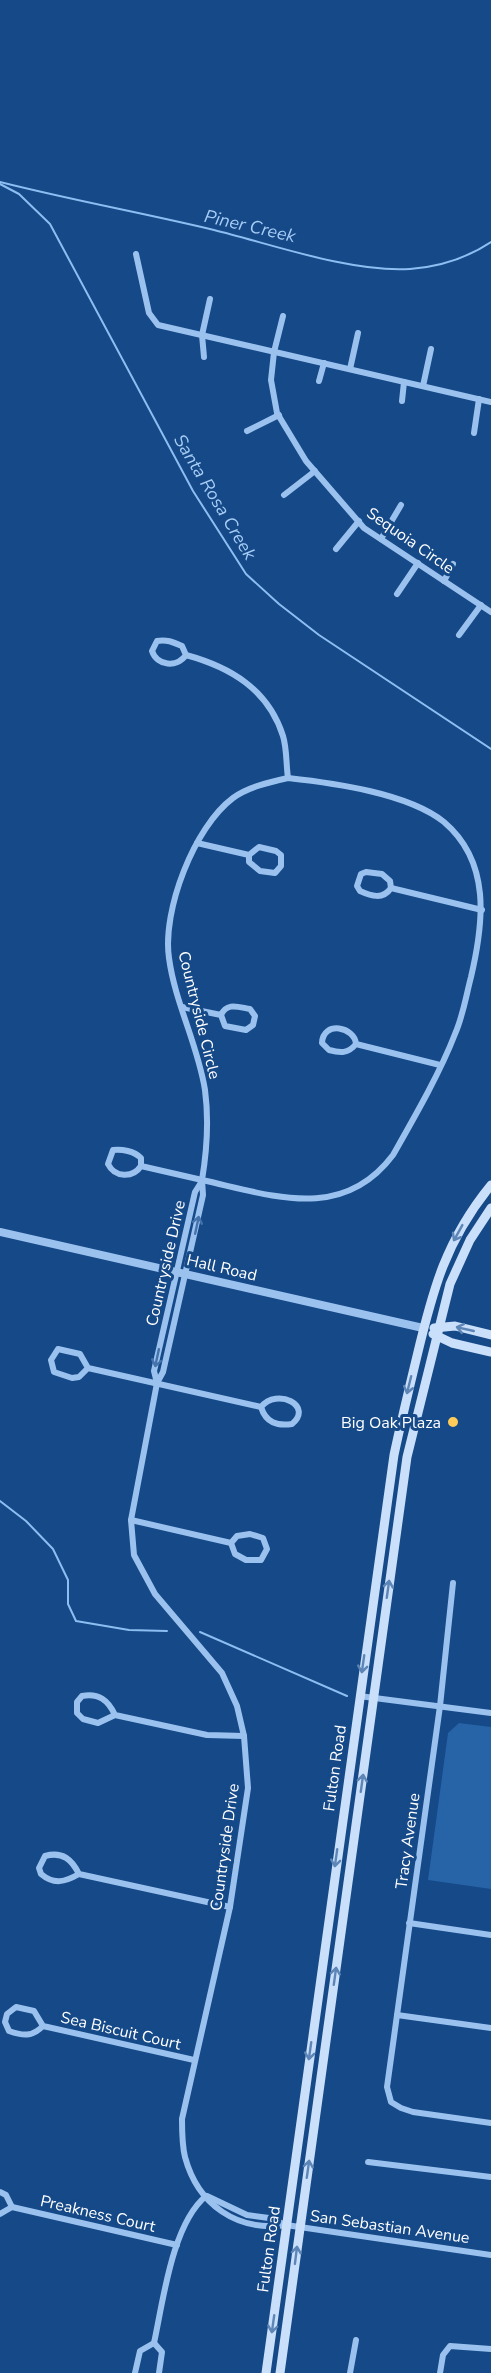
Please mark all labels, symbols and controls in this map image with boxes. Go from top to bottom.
water label: Piner Creek [202,204,299,248]
water label: Santa Rosa Creek [168,430,263,565]
street label: Sequoia Circle [362,502,459,579]
street label: Countryside Circle [172,949,226,1082]
street label: Countryside Drive [141,1198,191,1328]
one-way arrow [192,1216,203,1236]
one-way arrow [452,1224,464,1241]
street label: Hall Road [184,1249,259,1287]
one-way arrow [456,1322,475,1334]
one-way arrow [151,1348,162,1367]
one-way arrow [403,1375,415,1394]
place label: Big Oak Plaza [341,1412,441,1434]
marker: Big Oak Plaza [446,1415,460,1429]
one-way arrow [383,1580,394,1600]
one-way arrow [358,1654,369,1674]
street label: Fulton Road [318,1724,352,1813]
one-way arrow [356,1773,367,1793]
street label: Countryside Drive [205,1782,245,1912]
street label: Tracy Avenue [390,1792,426,1891]
one-way arrow [331,1848,342,1867]
one-way arrow [329,1966,340,1986]
street label: Sea Biscuit Court [58,2006,183,2056]
one-way arrow [304,2041,315,2060]
one-way arrow [302,2159,313,2179]
street label: Preakness Court [38,2190,158,2238]
street label: Fulton Road [252,2205,286,2294]
street label: San Sebastian Avenue [309,2205,471,2249]
one-way arrow [291,2246,302,2266]
one-way arrow [267,2314,278,2334]

